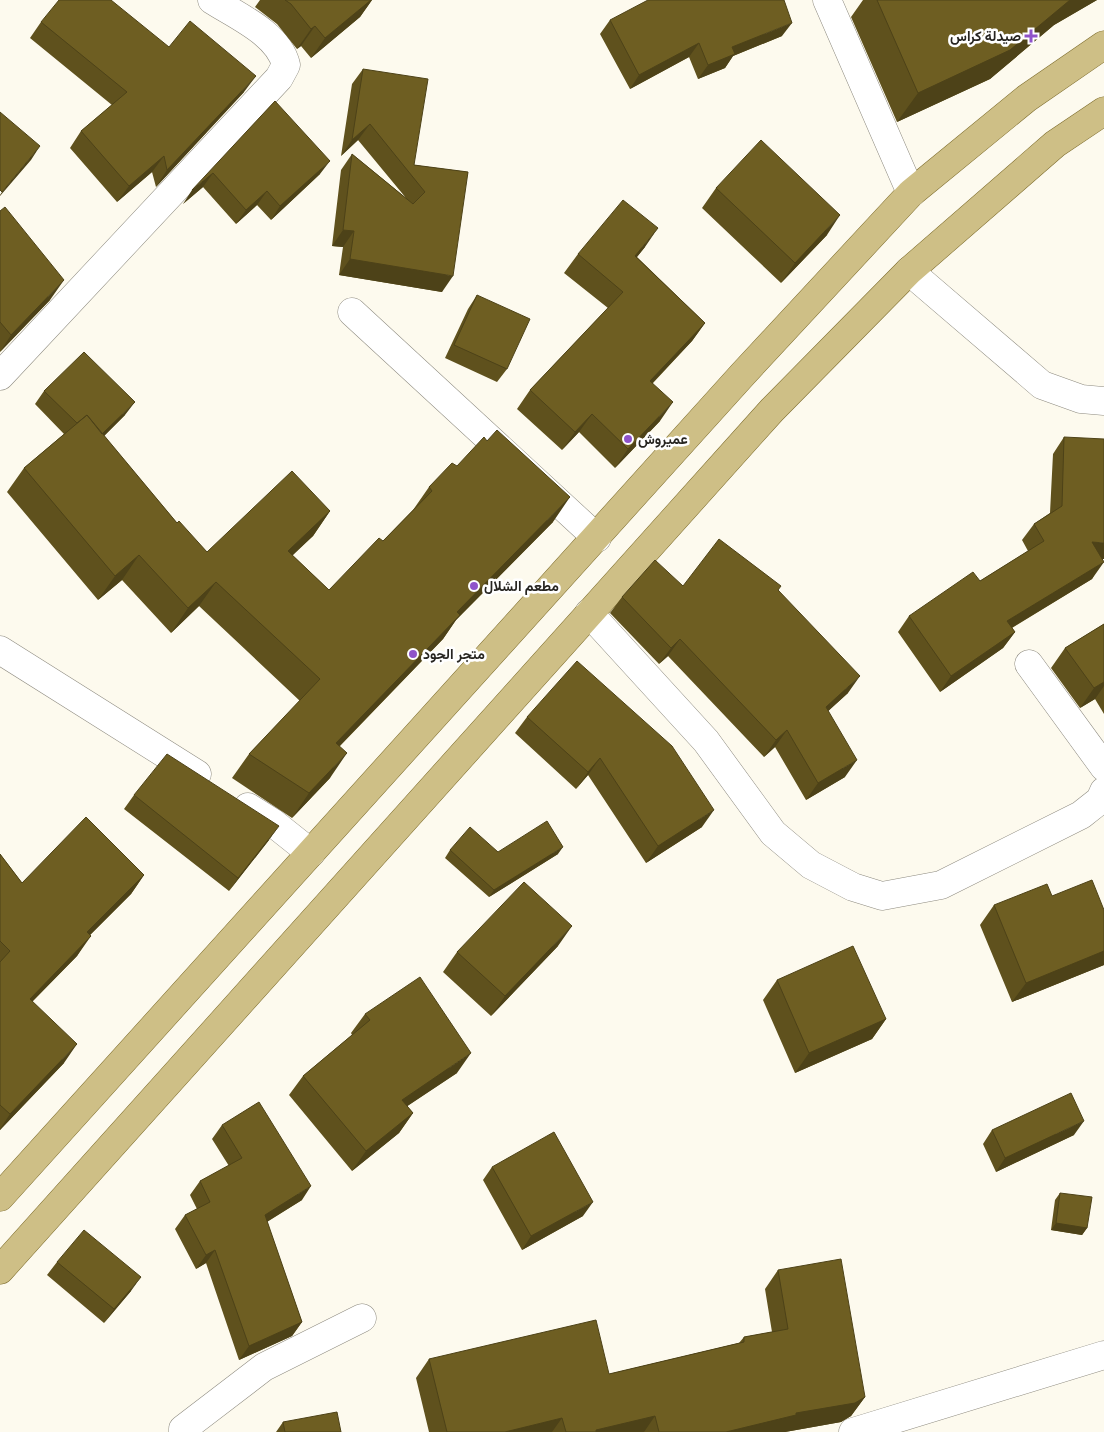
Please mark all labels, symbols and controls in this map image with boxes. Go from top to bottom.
place label: صيدلة كراس [950,28,1021,45]
marker: صيدلة كراس [1025,30,1037,42]
place label: عميروش [638,431,688,448]
marker: عميروش [622,433,634,445]
place label: مطعم الشلال [484,578,559,595]
marker: مطعم الشلال [468,580,480,592]
place label: متجر الجود [423,646,485,663]
marker: متجر الجود [407,648,419,660]

